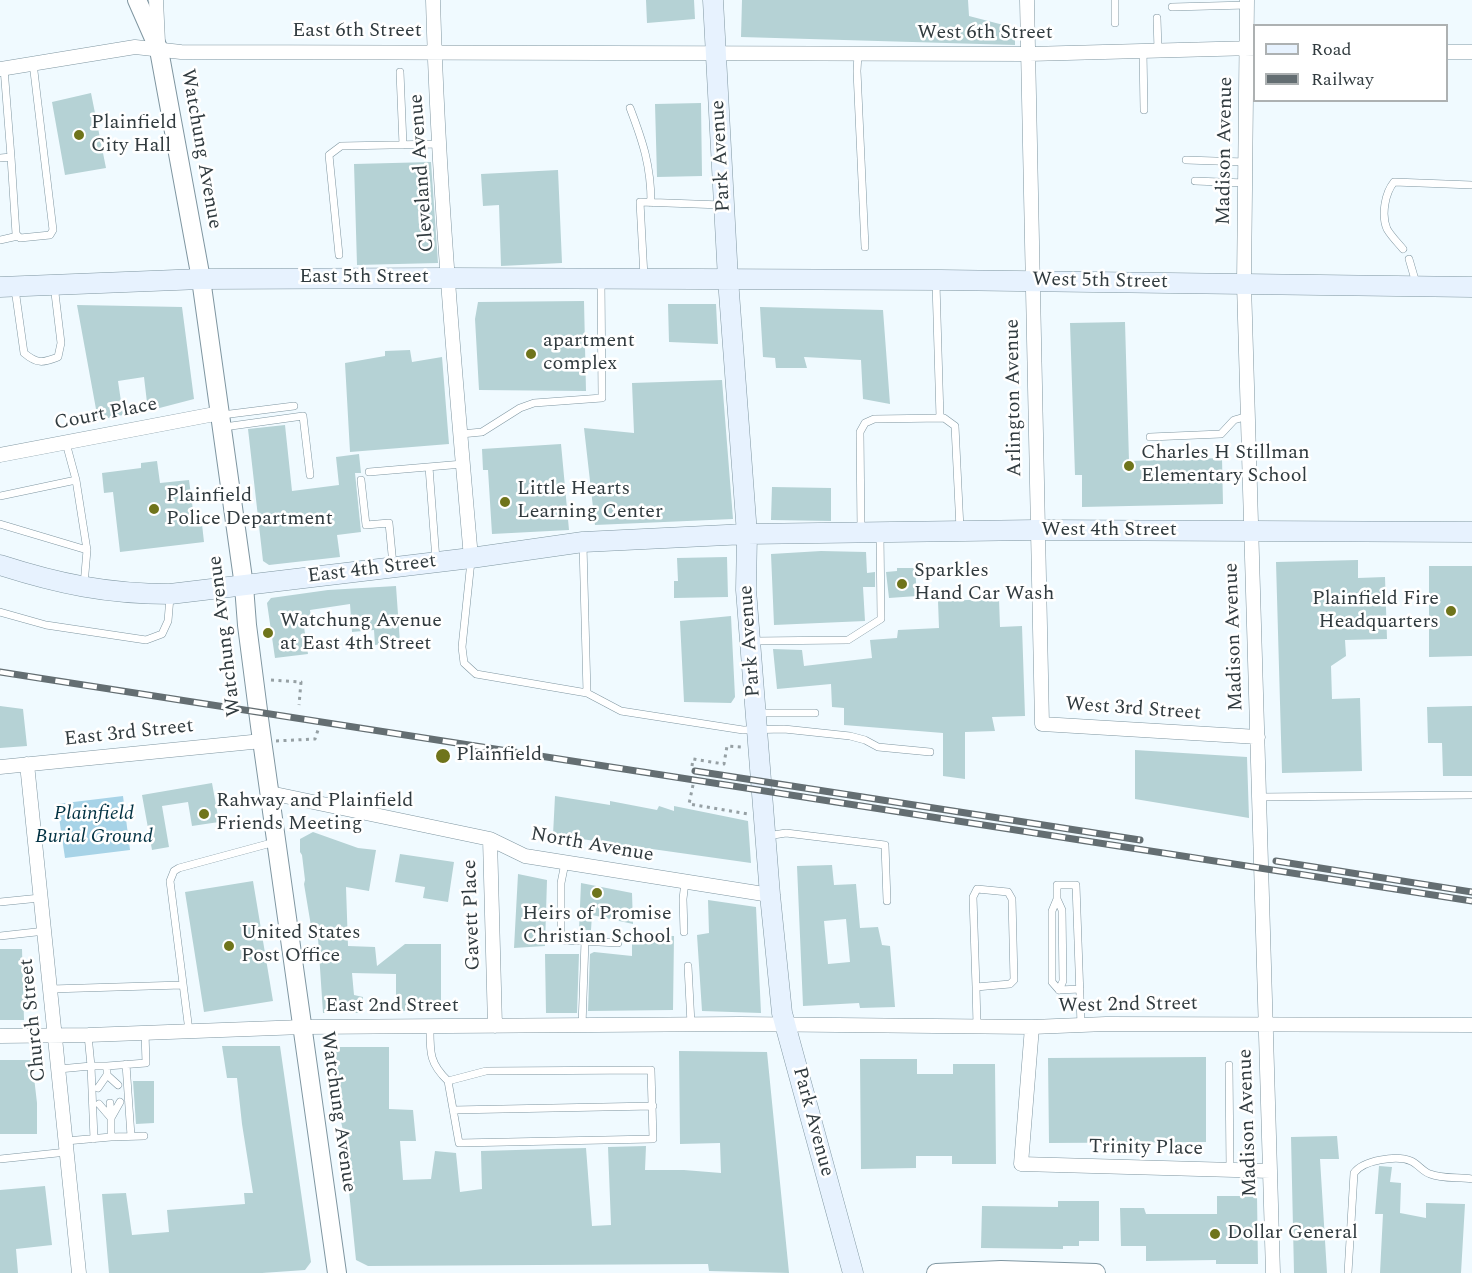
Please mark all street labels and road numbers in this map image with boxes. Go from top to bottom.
street label: East 6th Street [292,20,422,44]
street label: West 6th Street [917,22,1053,46]
street label: Watchung Avenue [174,67,226,231]
street label: Madison Avenue [1213,77,1239,225]
street label: Cleveland Avenue [405,93,441,253]
street label: Park Avenue [707,99,737,213]
street label: East 5th Street [299,266,429,290]
street label: West 5th Street [1032,269,1168,295]
street label: Arlington Avenue [1002,319,1028,477]
street label: Court Place [53,393,159,437]
street label: West 4th Street [1041,519,1177,543]
street label: East 4th Street [306,550,438,590]
street label: Watchung Avenue [204,554,248,718]
street label: Madison Avenue [1220,562,1250,712]
street label: Park Avenue [735,584,767,698]
street label: West 3rd Street [1064,693,1202,727]
street label: East 3rd Street [63,715,195,753]
street label: North Avenue [529,823,655,869]
street label: Gavett Place [459,859,487,971]
street label: Church Street [16,957,52,1083]
street label: West 2nd Street [1058,993,1198,1019]
street label: East 2nd Street [325,995,459,1019]
street label: Watchung Avenue [314,1030,360,1194]
street label: Madison Avenue [1234,1048,1264,1198]
street label: Park Avenue [786,1065,838,1179]
street label: Trinity Place [1089,1136,1203,1162]

